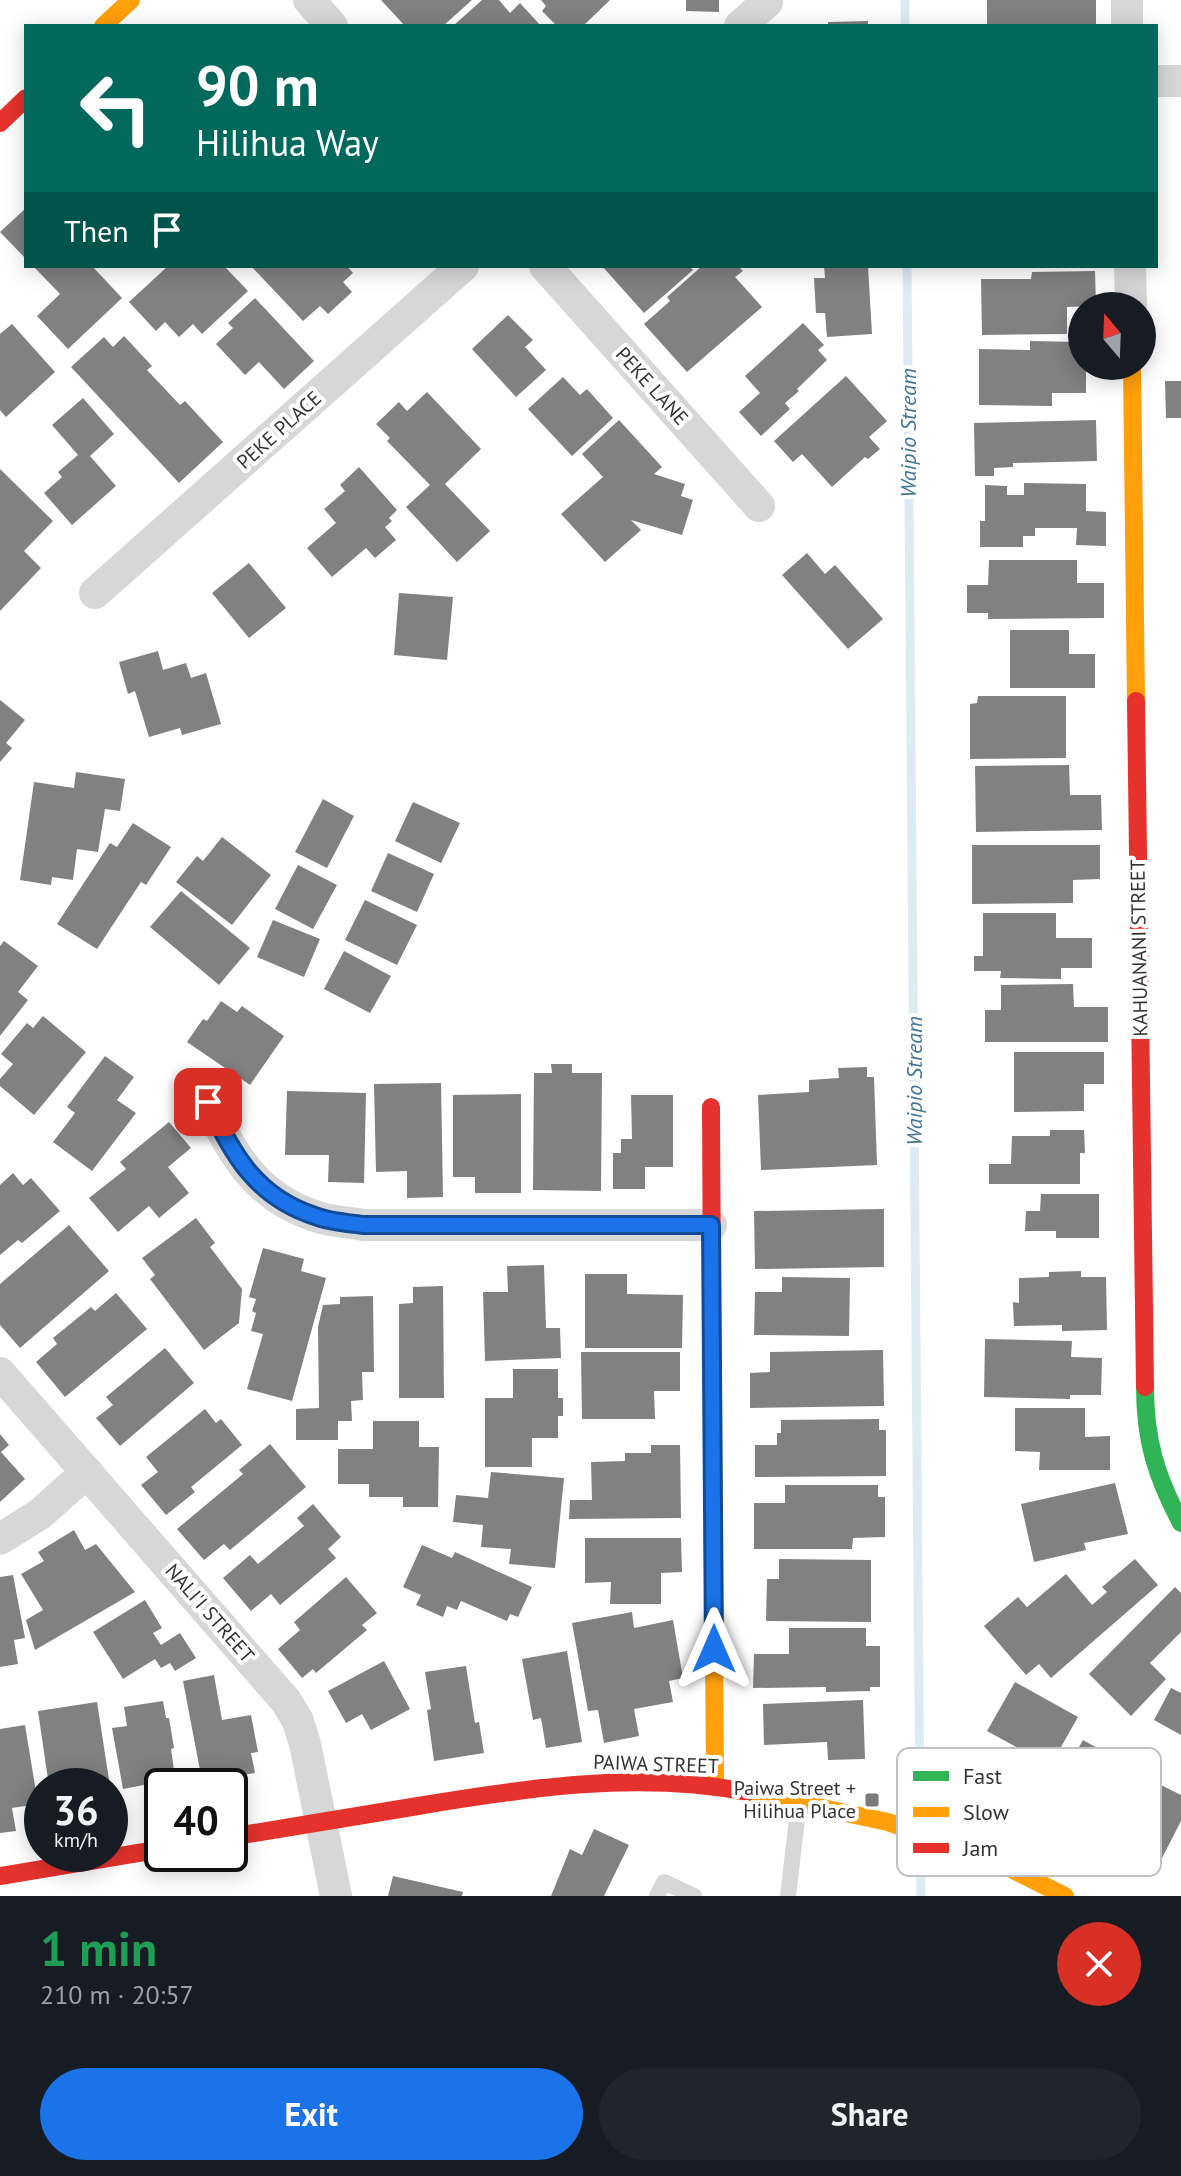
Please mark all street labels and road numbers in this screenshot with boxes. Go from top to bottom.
street label: PEKE LANE [610,341,694,431]
street label: PEKE PLACE [231,385,327,475]
street label: KAHUANANI STREET [1124,859,1154,1037]
street label: NALI'I STREET [160,1558,260,1668]
street label: PAIWA STREET [593,1749,719,1779]

